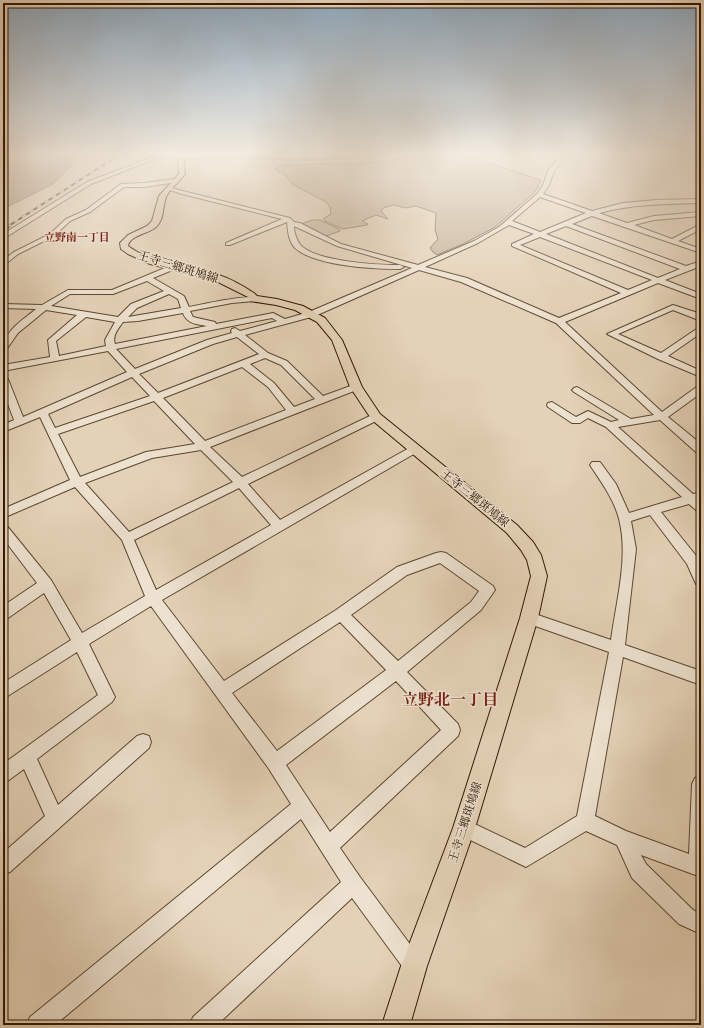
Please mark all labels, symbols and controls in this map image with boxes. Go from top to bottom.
district label: 立野南一丁目 [44,231,110,245]
street label: 王寺三郷斑鳩線 [135,248,220,287]
street label: 王寺三郷斑鳩線 [437,466,512,531]
district label: 立野北一丁目 [402,691,498,711]
street label: 王寺三郷斑鳩線 [445,780,486,864]

